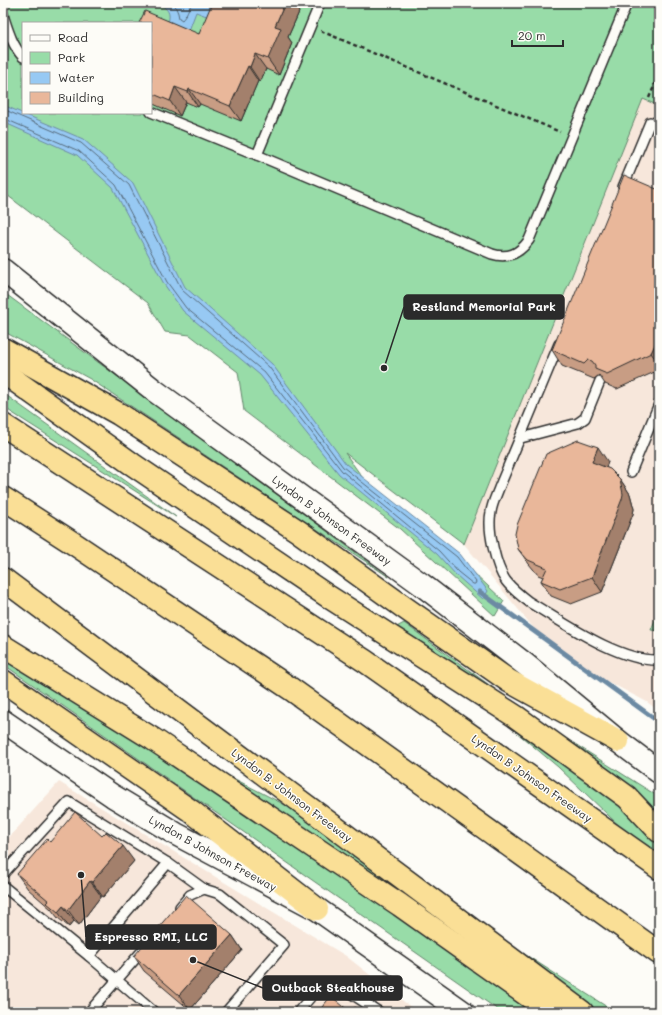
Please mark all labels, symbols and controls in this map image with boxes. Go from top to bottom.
legend [22,22,152,114]
scale bar [512,22,563,48]
text: 20 m [518,27,546,43]
text: Road [58,29,88,45]
text: Park [58,49,85,65]
text: Water [58,69,95,85]
text: Building [58,89,104,105]
callout: Restland Memorial Park [404,295,564,319]
text: Restland Memorial Park [412,298,556,314]
street label: Lyndon B Johnson Freeway [269,472,395,568]
street label: Lyndon B Johnson Freeway [469,731,595,826]
street label: Lyndon B. Johnson Freeway [229,745,355,845]
street label: Lyndon B Johnson Freeway [146,812,280,895]
callout: Espresso RMI, LLC [86,925,216,949]
text: Espresso RMI, LLC [94,928,208,944]
callout: Outback Steakhouse [263,976,402,1000]
text: Outback Steakhouse [271,979,395,995]

